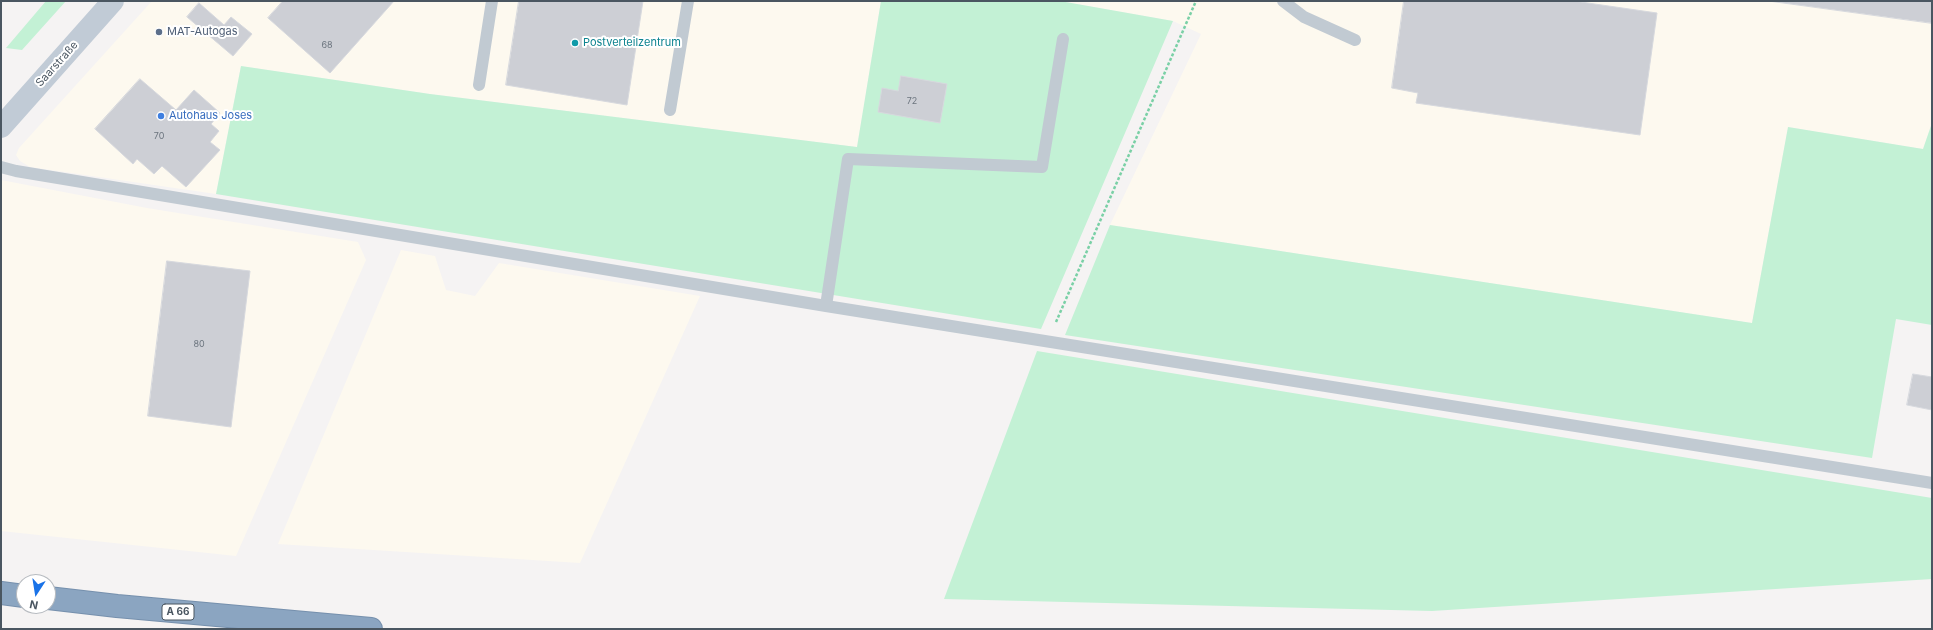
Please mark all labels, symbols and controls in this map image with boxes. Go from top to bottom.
place label: MAT-Autogas [167,25,237,39]
marker: MAT-Autogas [154,27,164,37]
place label: Postverteilzentrum [583,36,681,50]
marker: Postverteilzentrum [570,38,580,48]
street label: Saarstraße [33,39,81,89]
house number: 68 [321,40,333,50]
house number: 72 [907,96,917,106]
place label: Autohaus Joses [169,109,252,123]
marker: Autohaus Joses [156,111,166,121]
house number: 70 [154,131,164,141]
house number: 80 [193,339,205,349]
north arrow [16,574,56,614]
text: N [28,597,39,612]
road number: A 66 [162,604,194,620]

